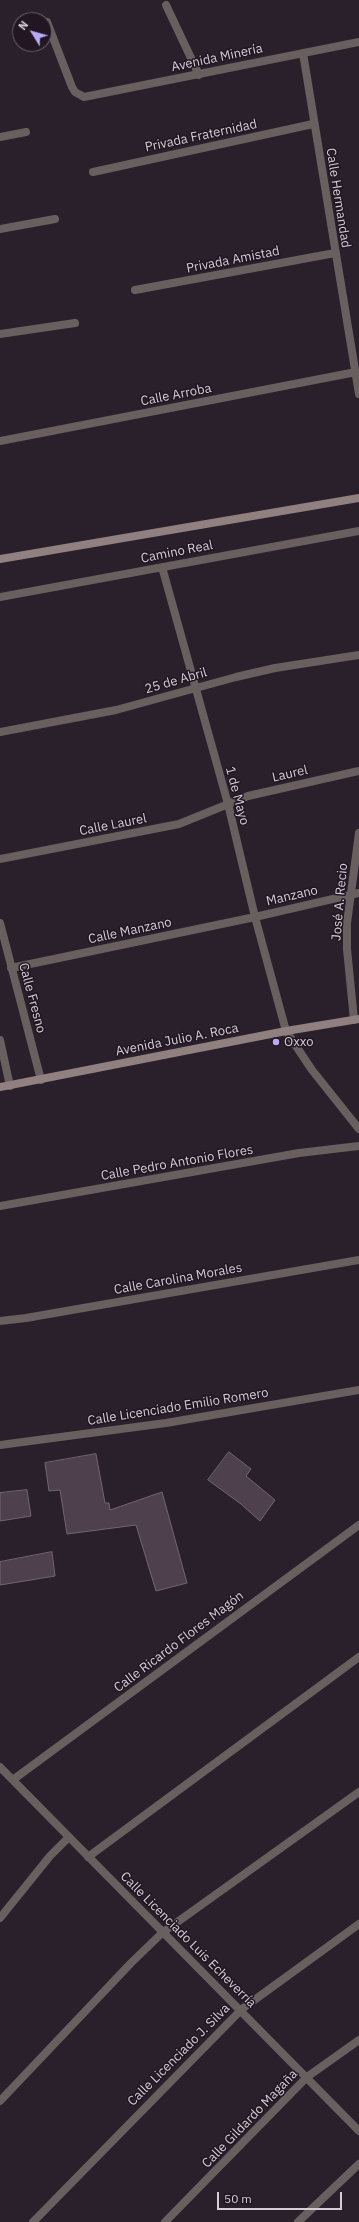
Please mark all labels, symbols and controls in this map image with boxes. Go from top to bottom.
north arrow [12,12,52,52]
text: N [15,18,31,33]
street label: Avenida Minería [170,41,264,75]
street label: Privada Fraternidad [143,116,259,156]
street label: Calle Hermandad [322,147,354,249]
street label: Privada Amistad [185,243,281,277]
street label: Calle Arroba [139,380,213,410]
street label: Camino Real [140,537,214,567]
street label: 25 de Abril [143,665,209,697]
street label: Laurel [271,762,309,786]
street label: 1 de Mayo [222,765,252,827]
street label: Calle Laurel [78,811,148,839]
street label: José A. Recio [329,863,351,941]
street label: Manzano [265,882,319,910]
street label: Calle Manzano [87,915,173,947]
street label: Calle Fresno [15,961,49,1035]
street label: Avenida Julio A. Roca [114,1020,240,1060]
place label: Oxxo [284,1034,314,1050]
marker: Oxxo [271,1037,281,1047]
street label: Calle Pedro Antonio Flores [100,1142,254,1184]
street label: Calle Carolina Morales [113,1260,243,1298]
street label: Calle Licenciado Emilio Romero [87,1385,269,1429]
street label: Calle Ricardo Flores Magón [111,1588,247,1696]
street label: Calle Licenciado Luis Echeverría [117,1869,259,2011]
street label: Calle Licenciado J. Silva [125,2001,233,2109]
street label: Calle Gildardo Magaña [199,2067,301,2171]
scale bar [219,2184,344,2210]
text: 50 m [224,2191,252,2206]

